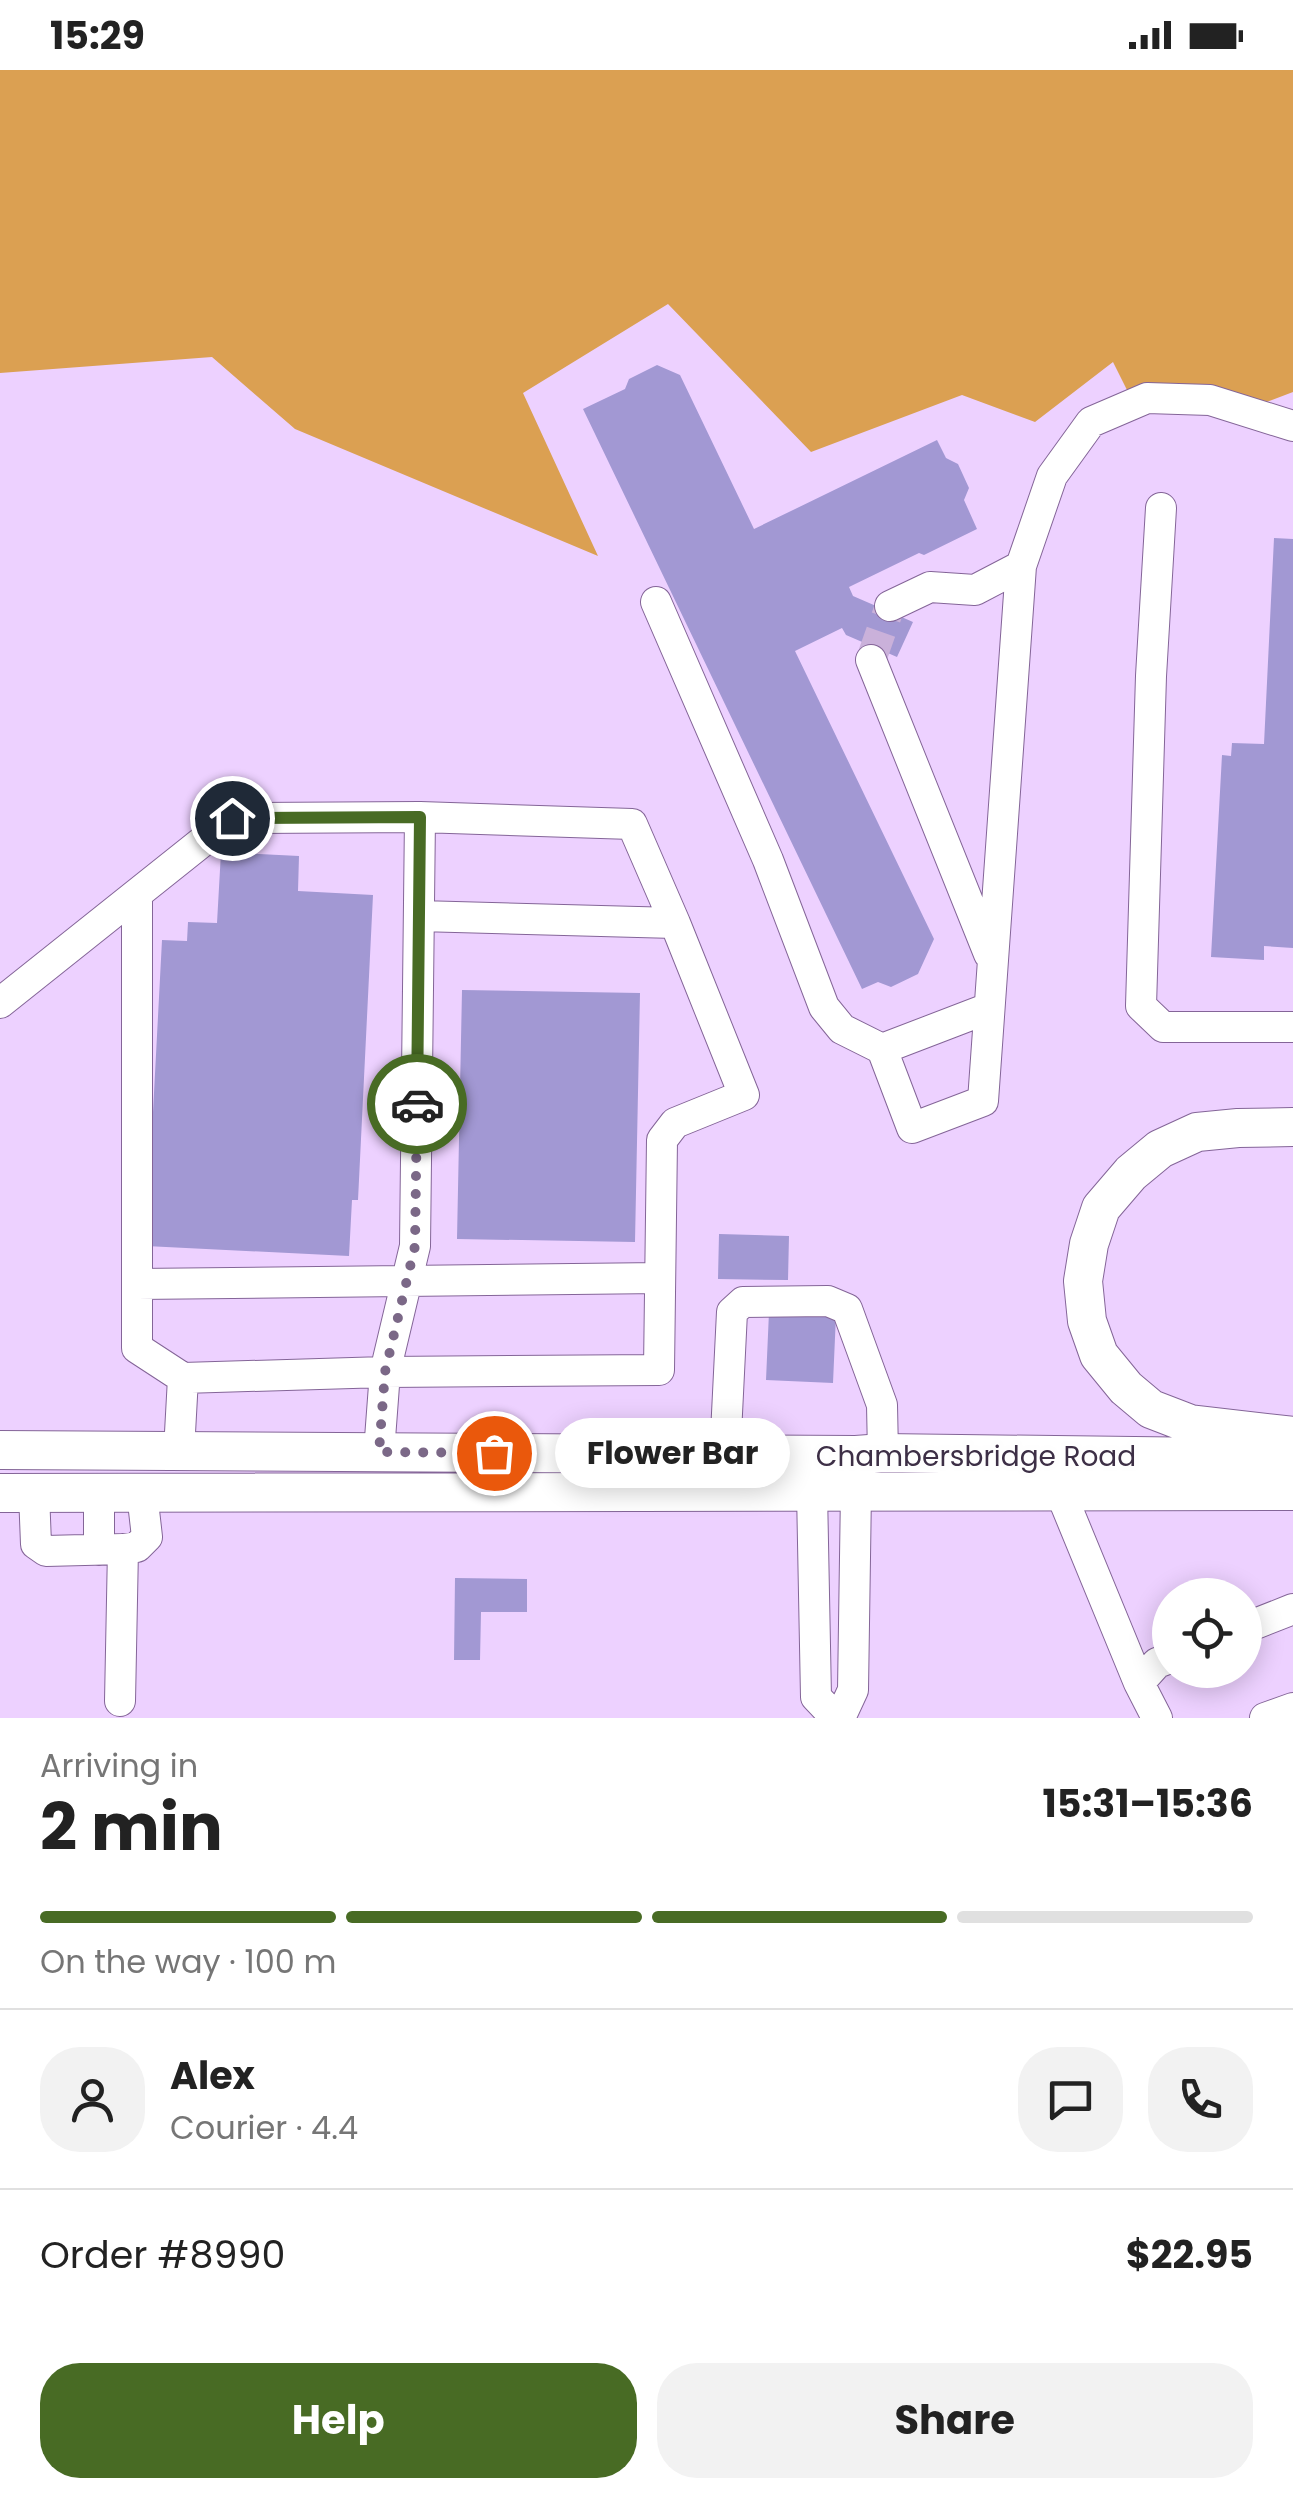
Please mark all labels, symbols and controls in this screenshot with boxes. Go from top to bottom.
text: 15:29 [50,9,145,62]
pin [190,776,275,861]
icon: home [205,791,260,846]
courier [367,1054,467,1154]
icon: car [390,1077,445,1132]
pin [452,1411,537,1496]
callout: Flower Bar [554,1418,789,1488]
icon: bag [467,1426,522,1481]
text: Flower Bar [587,1430,758,1475]
street label: Chambersbridge Road [816,1437,1136,1476]
map controls [1152,1578,1262,1688]
button: locate [1152,1578,1262,1688]
text: Arriving in [40,1743,198,1788]
text: 15:31–15:36 [1043,1777,1253,1830]
text: 2 min [40,1782,223,1873]
text: On the way · 100 m [40,1939,336,1984]
button: person [40,2047,145,2152]
button: chat [1018,2047,1123,2152]
button: phone [1148,2047,1253,2152]
text: Alex [170,2049,255,2102]
text: Courier · 4.4 [170,2105,358,2150]
text: Order #8990 [40,2228,285,2281]
text: $22.95 [1126,2228,1253,2281]
button: Help [40,2363,637,2478]
button: Share [657,2363,1253,2478]

